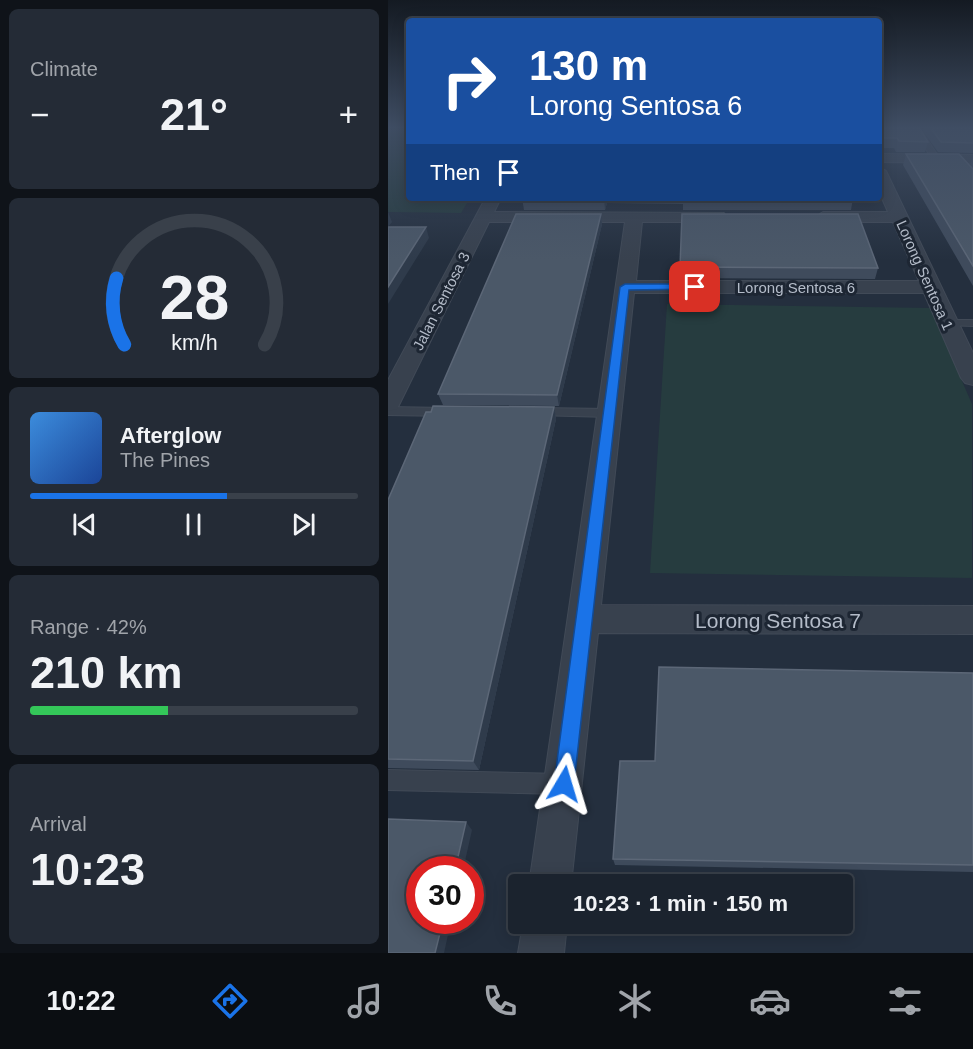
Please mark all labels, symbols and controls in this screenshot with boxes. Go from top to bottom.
icon: right [430,42,508,120]
text: 130 m [529,42,648,89]
text: Climate [30,58,98,80]
text: 21° [160,89,228,140]
text: Lorong Sentosa 6 [529,91,742,121]
text: − [30,96,49,133]
text: + [339,96,358,133]
icon: arrive [492,156,525,189]
text: Then [430,160,480,185]
street label: Lorong Sentosa 1 [893,217,957,333]
street label: Jalan Sentosa 3 [409,249,473,353]
pin [669,261,720,312]
text: 28 [159,263,229,332]
icon: arrive [678,270,711,303]
street label: Lorong Sentosa 6 [737,279,855,296]
text: km/h [171,331,217,355]
text: Afterglow [120,423,221,448]
text: The Pines [120,449,210,471]
icon: previous [68,508,101,541]
icon: pause [177,508,210,541]
icon: next [287,508,320,541]
street label: Lorong Sentosa 7 [695,609,861,632]
text: Range · 42% [30,616,147,638]
text: 210 km [30,647,183,698]
position arrow [532,752,596,816]
text: Arrival [30,813,87,835]
text: 10:23 [30,844,145,895]
speed limit sign: 30 [406,856,484,934]
text: 10:23 · 1 min · 150 m [573,891,788,916]
icon: directions [209,980,251,1022]
icon: music [344,980,386,1022]
icon: phone [479,980,521,1022]
icon: climate [614,980,656,1022]
icon: car [749,980,791,1022]
icon: filters [884,980,926,1022]
text: 10:22 [47,986,116,1016]

